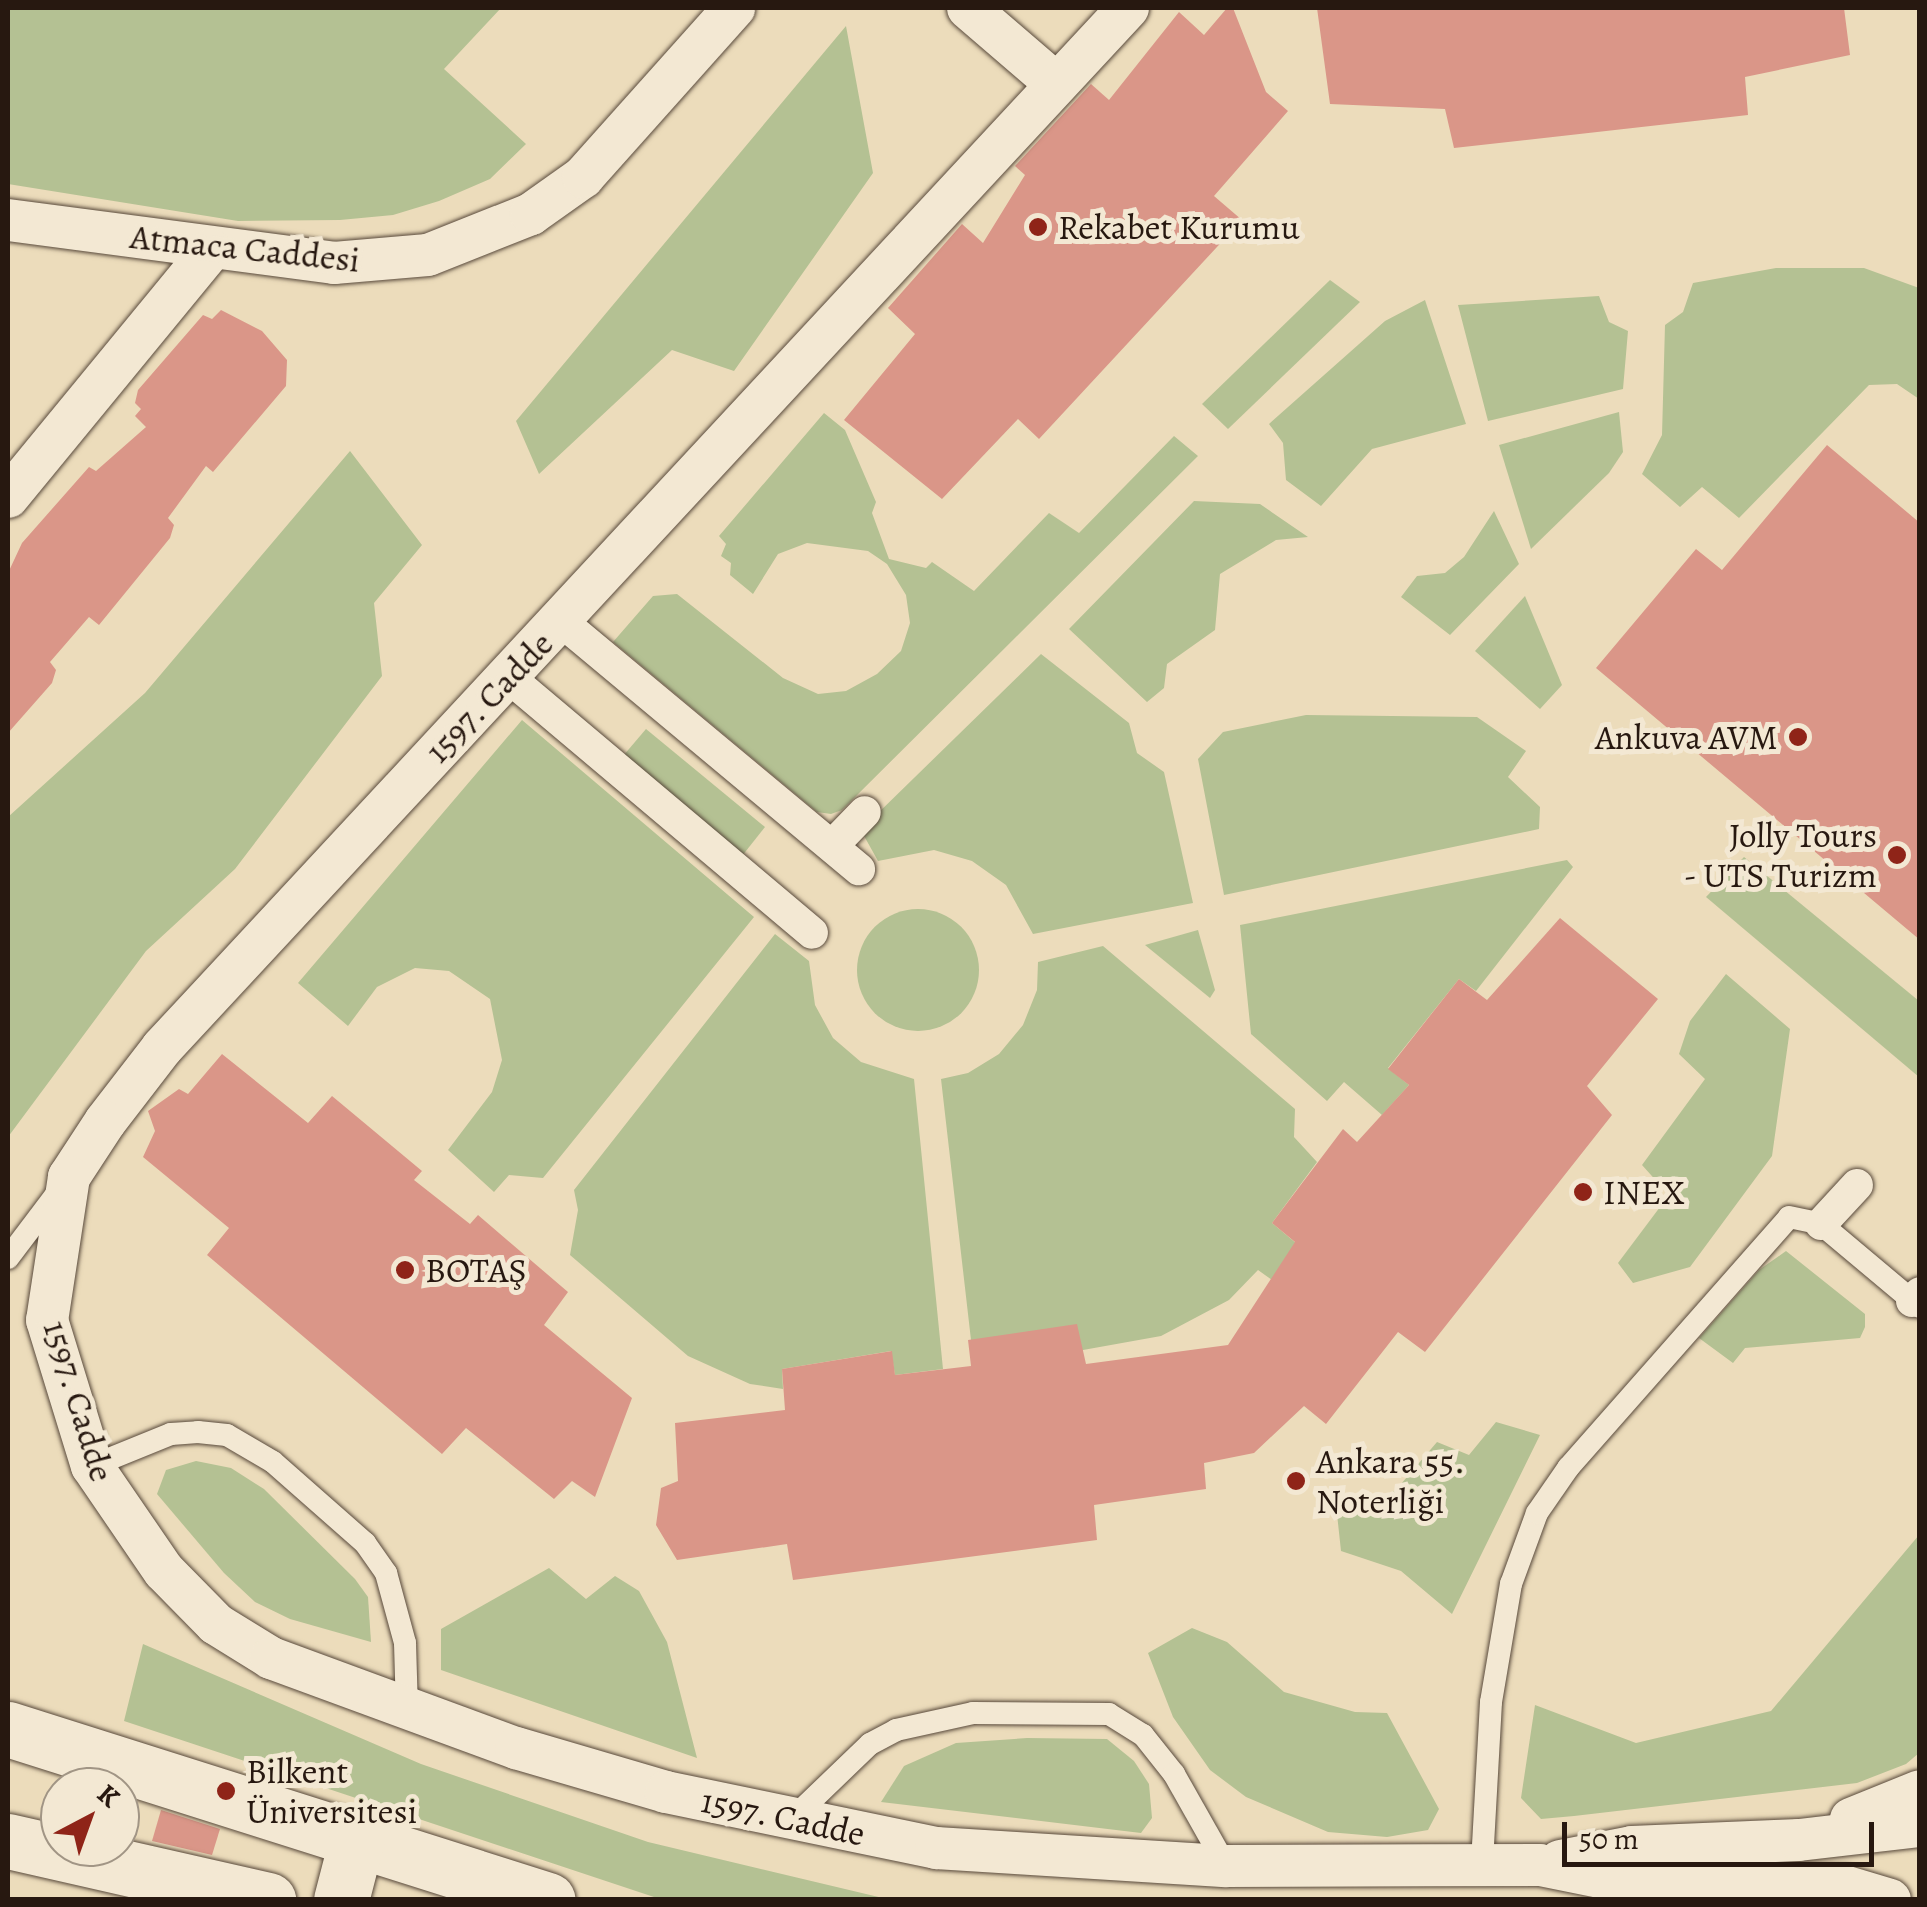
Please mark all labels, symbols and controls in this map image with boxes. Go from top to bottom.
place label: Rekabet Kurumu [1058,206,1300,248]
street label: Atmaca Caddesi [128,215,362,281]
marker: Rekabet Kurumu [1027,216,1049,238]
street label: 1597. Cadde [416,622,562,772]
place label: Ankuva AVM [1595,716,1778,758]
marker: Ankuva AVM [1787,726,1809,748]
place label: Jolly Tours - UTS Turizm [1683,814,1877,896]
marker: Jolly Tours - UTS Turizm [1886,844,1908,866]
place label: INEX [1603,1171,1684,1213]
marker: INEX [1572,1181,1594,1203]
place label: BOTAŞ [425,1249,527,1291]
marker: BOTAŞ [394,1259,416,1281]
street label: 1597. Cadde [35,1315,123,1487]
place label: Ankara 55. Noterliği [1316,1440,1465,1522]
marker: Ankara 55. Noterliği [1285,1470,1307,1492]
place label: Bilkent Üniversitesi [246,1750,417,1832]
north arrow [40,1767,140,1867]
text: K [89,1775,128,1816]
street label: 1597. Cadde [697,1779,869,1855]
marker: Bilkent Üniversitesi [215,1780,237,1802]
scale bar [1567,1802,1880,1864]
text: 50 m [1579,1819,1639,1859]

